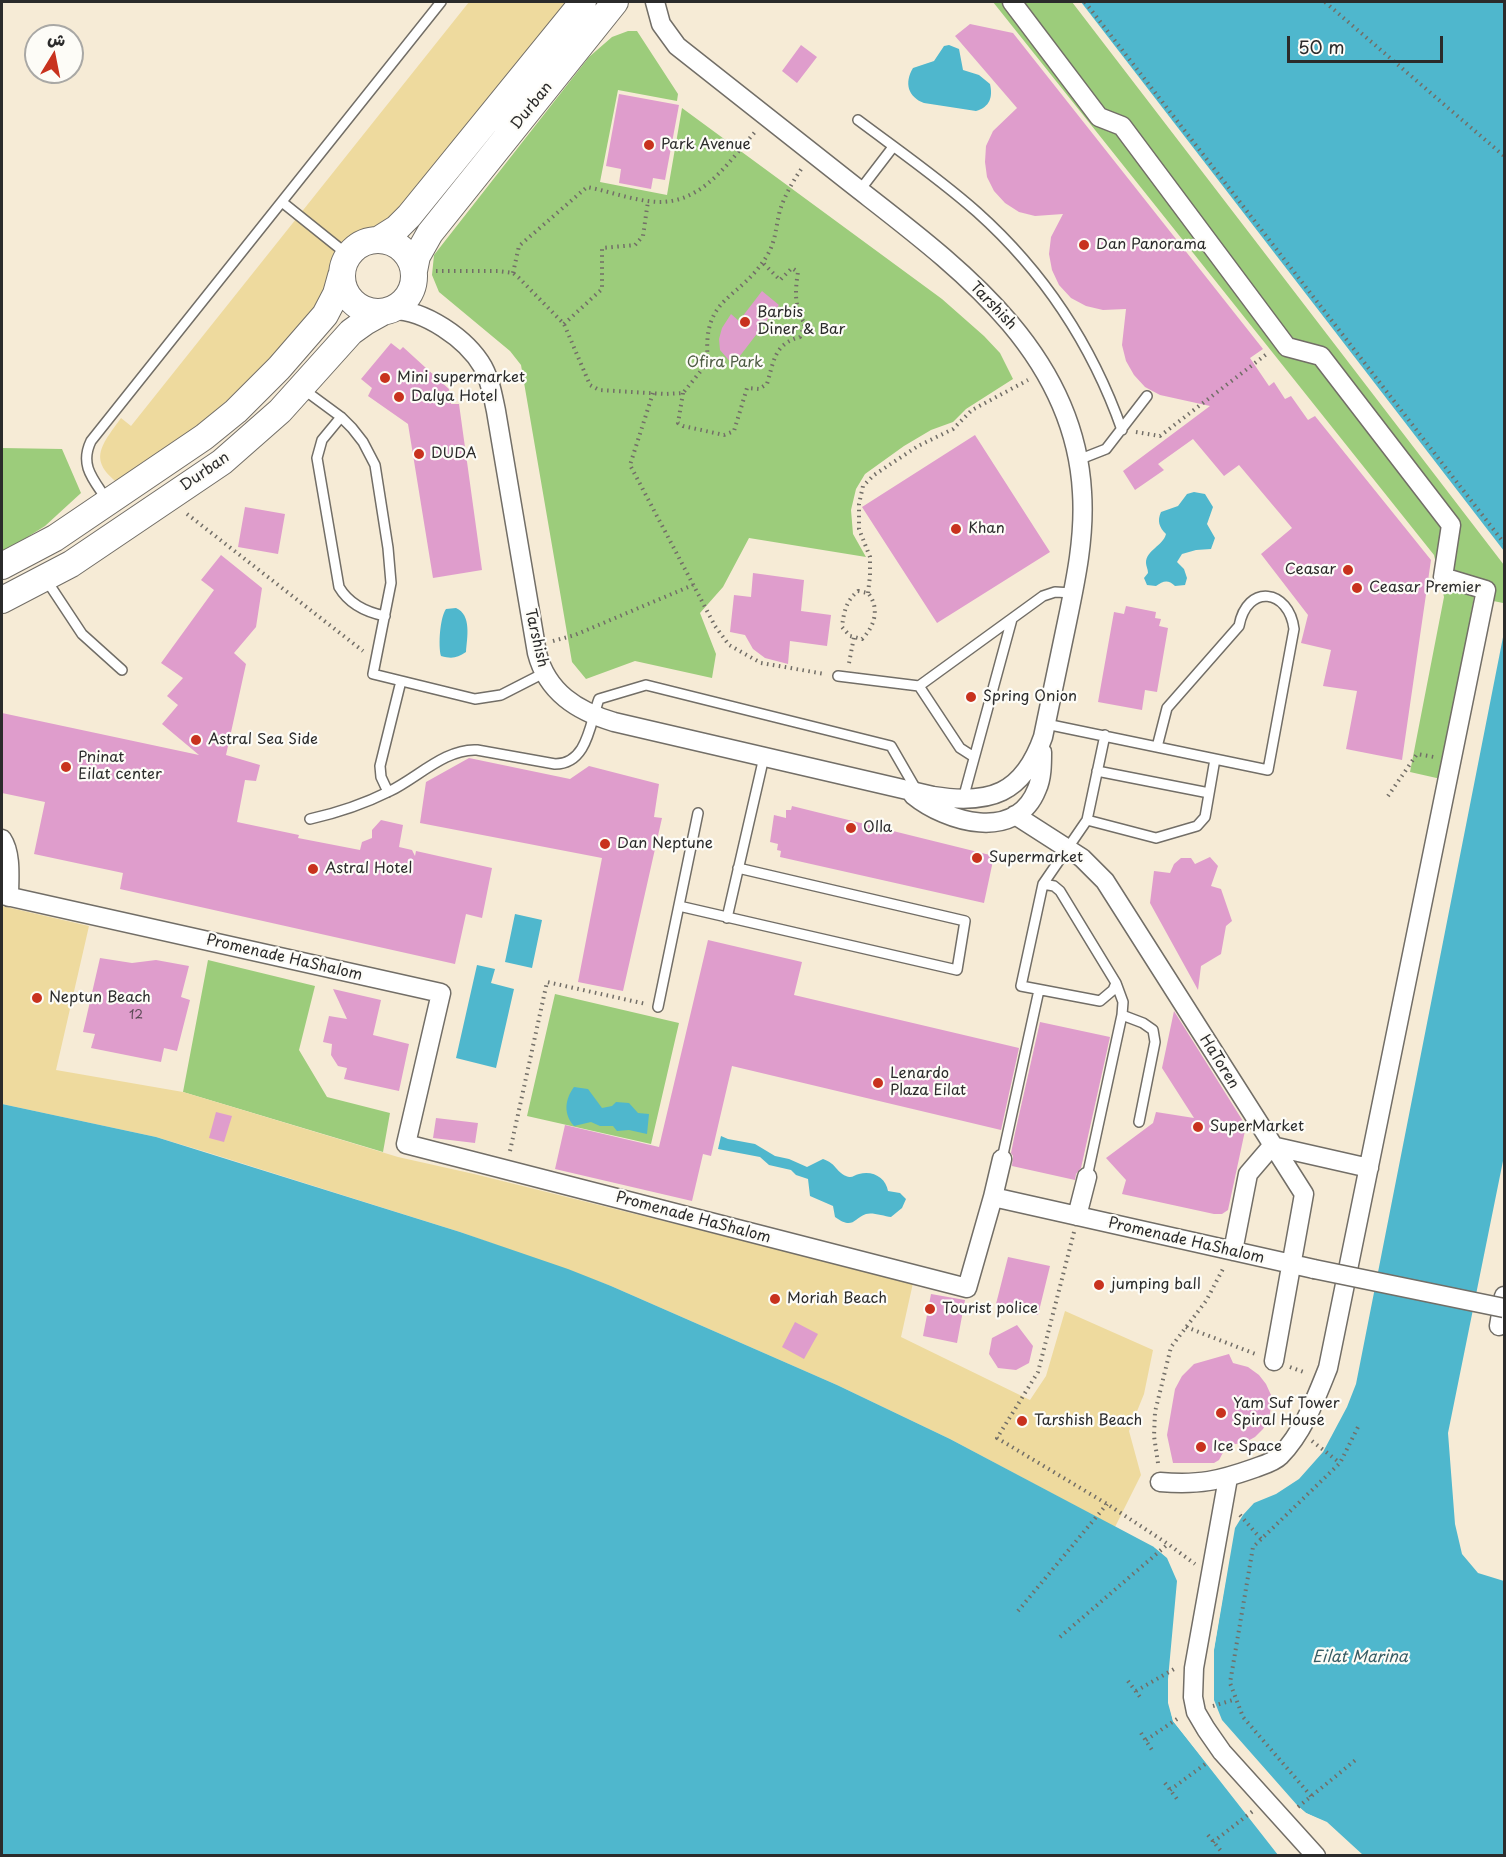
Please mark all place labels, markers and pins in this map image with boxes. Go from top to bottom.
place label: Park Avenue [661,136,751,154]
marker: Park Avenue [642,138,656,152]
place label: Dan Panorama [1096,236,1206,254]
marker: Dan Panorama [1077,238,1091,252]
place label: Barbis Diner & Bar [757,304,845,339]
marker: Barbis Diner & Bar [738,315,752,329]
place label: Mini supermarket [397,369,525,387]
marker: Mini supermarket [378,371,392,385]
place label: Dalya Hotel [411,388,497,406]
marker: Dalya Hotel [392,390,406,404]
place label: DUDA [431,445,477,463]
marker: DUDA [412,447,426,461]
place label: Khan [968,520,1005,538]
marker: Khan [949,522,963,536]
place label: Ceasar [1285,561,1336,579]
marker: Ceasar [1341,563,1355,577]
place label: Ceasar Premier [1369,579,1481,597]
marker: Ceasar Premier [1350,581,1364,595]
place label: Spring Onion [983,688,1077,706]
marker: Spring Onion [964,690,978,704]
place label: Astral Sea Side [208,731,318,749]
marker: Astral Sea Side [189,733,203,747]
place label: Pninat Eilat center [78,749,162,784]
marker: Pninat Eilat center [59,760,73,774]
place label: Olla [863,819,892,837]
marker: Olla [844,821,858,835]
place label: Dan Neptune [617,835,713,853]
marker: Dan Neptune [598,837,612,851]
place label: Supermarket [989,849,1083,867]
marker: Supermarket [970,851,984,865]
place label: Astral Hotel [325,860,412,878]
marker: Astral Hotel [306,862,320,876]
place label: Neptun Beach [49,989,151,1007]
marker: Neptun Beach [30,991,44,1005]
place label: Lenardo Plaza Eilat [890,1065,966,1100]
marker: Lenardo Plaza Eilat [871,1076,885,1090]
place label: SuperMarket [1210,1118,1304,1136]
marker: SuperMarket [1191,1120,1205,1134]
place label: jumping ball [1111,1276,1201,1294]
marker: jumping ball [1092,1278,1106,1292]
place label: Moriah Beach [787,1290,887,1308]
marker: Moriah Beach [768,1292,782,1306]
place label: Tourist police [942,1300,1038,1318]
marker: Tourist police [923,1302,937,1316]
place label: Yam Suf Tower Spiral House [1233,1395,1340,1430]
marker: Yam Suf Tower Spiral House [1214,1406,1228,1420]
place label: Tarshish Beach [1034,1412,1142,1430]
marker: Tarshish Beach [1015,1414,1029,1428]
place label: Ice Space [1213,1438,1282,1456]
marker: Ice Space [1194,1440,1208,1454]

